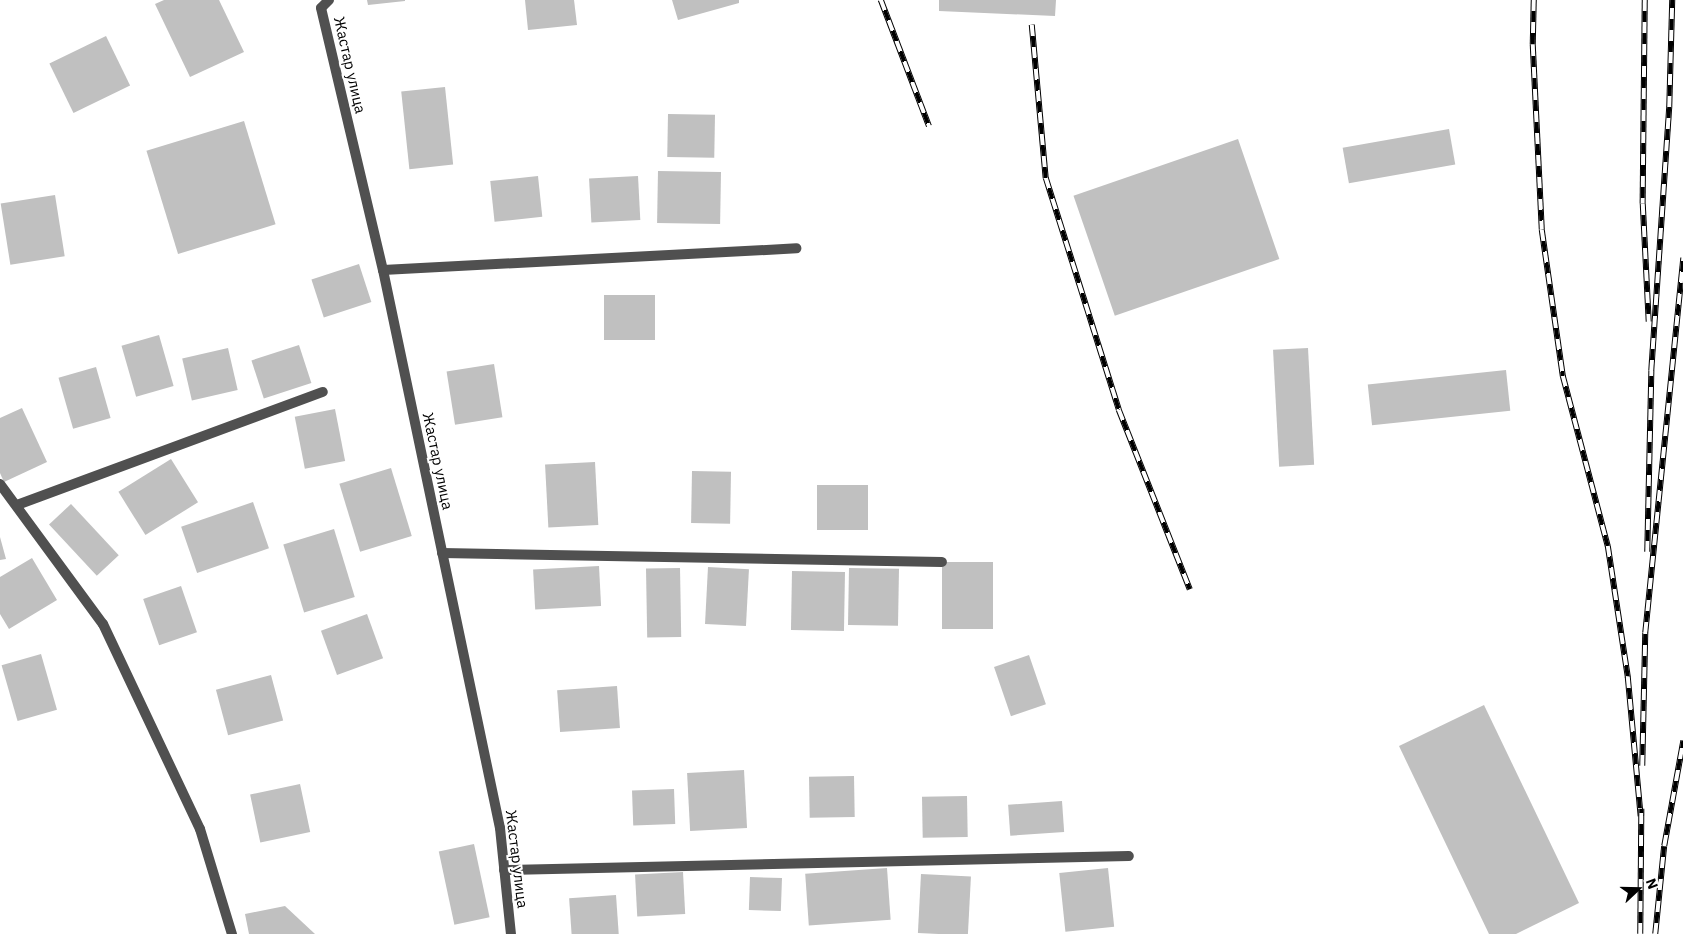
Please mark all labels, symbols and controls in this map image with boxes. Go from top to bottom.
street label: Жастар улица [330,15,370,115]
street label: Жастар улица [419,411,457,511]
street label: Жастар улица [502,809,532,909]
north arrow [1613,864,1663,914]
text: N [1642,876,1662,892]

